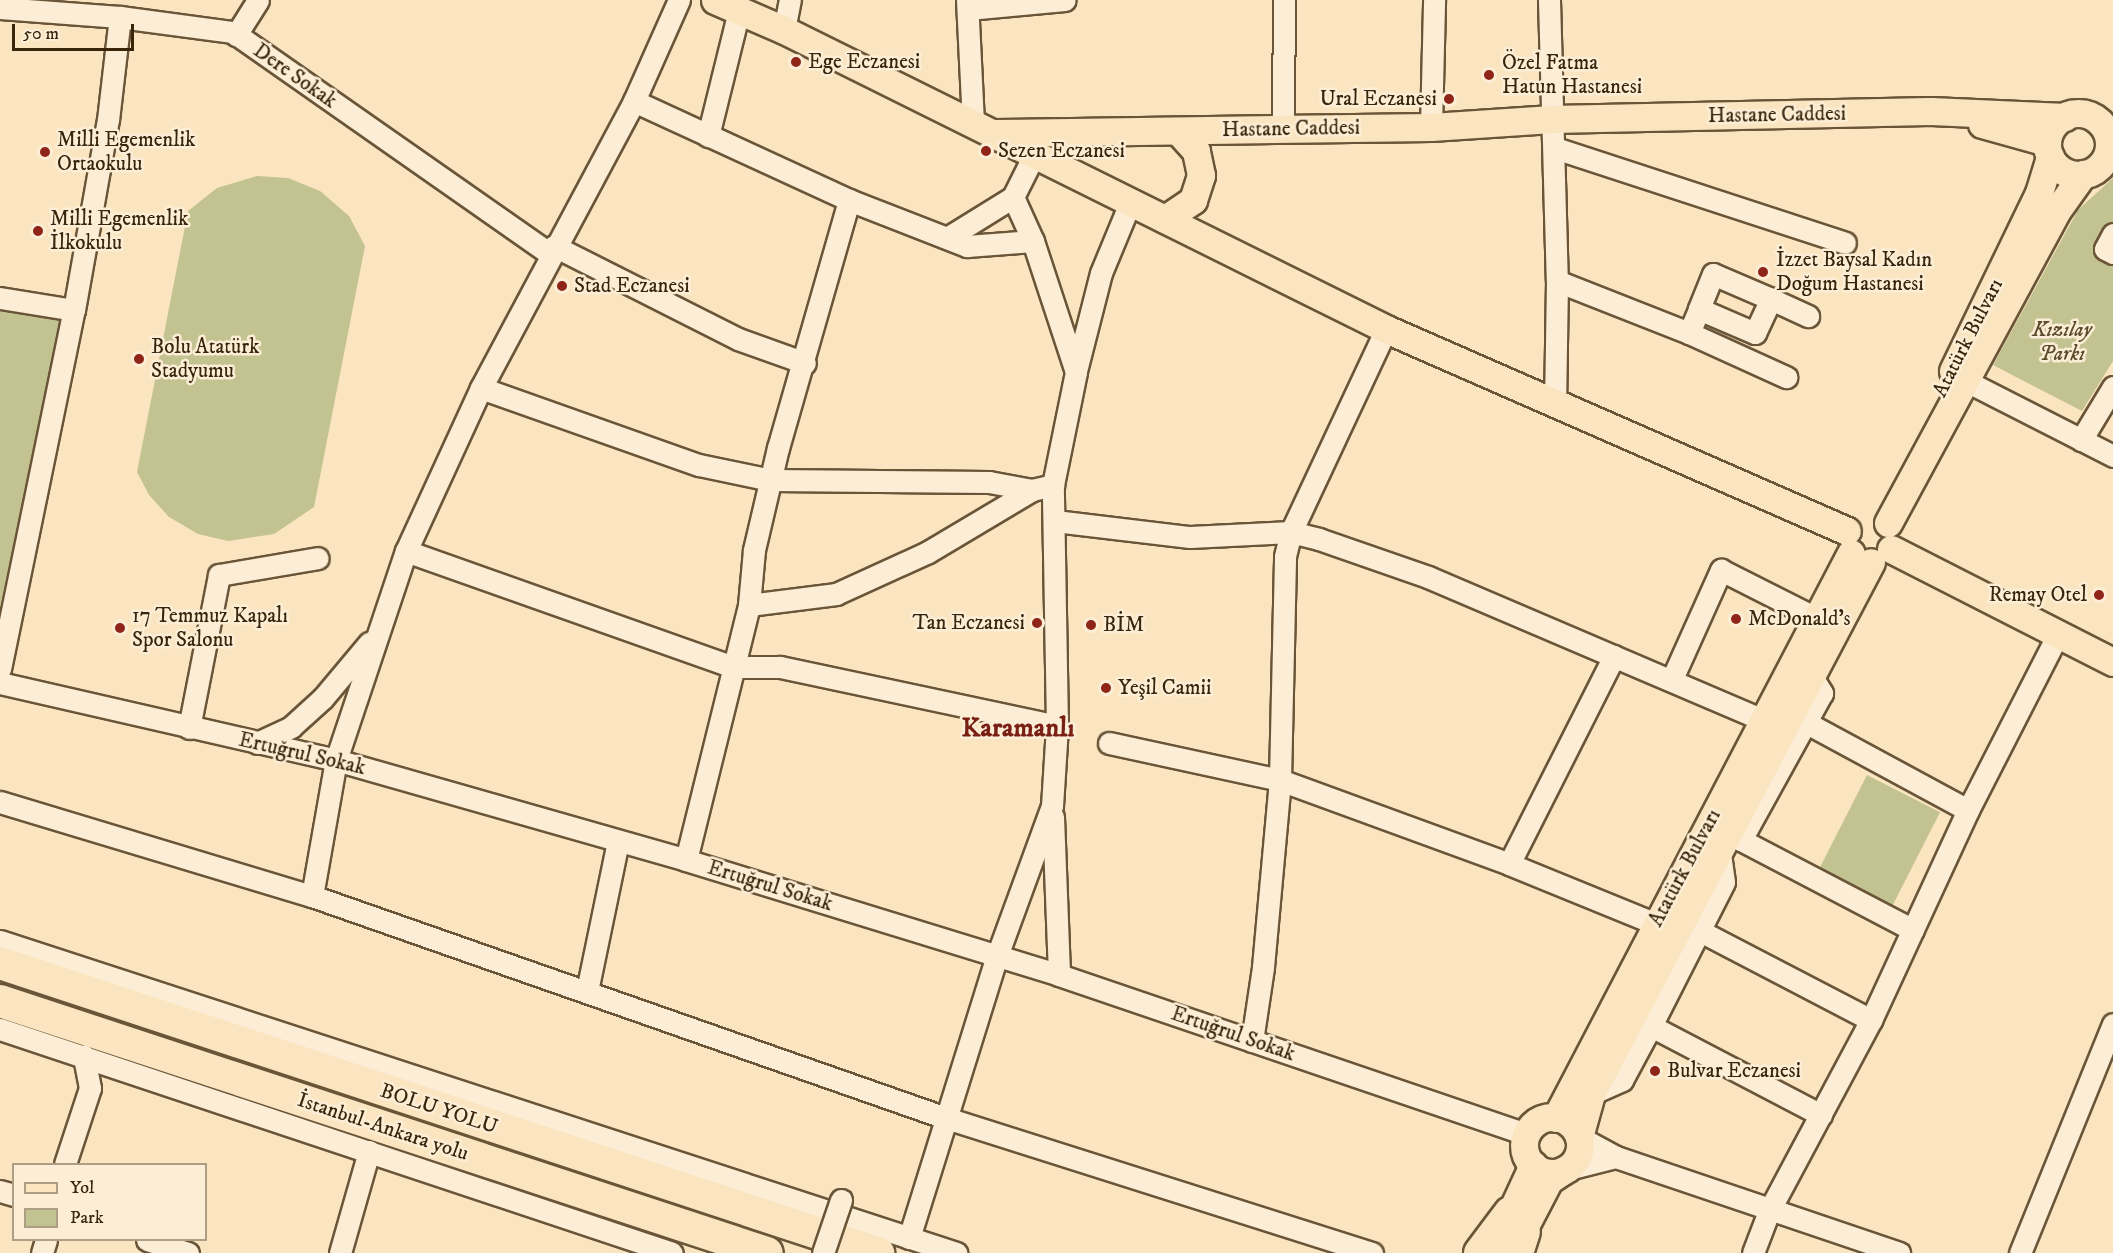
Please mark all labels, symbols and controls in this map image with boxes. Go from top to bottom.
scale bar [15,12,136,50]
text: 50 m [23,23,59,45]
street label: Dere Sokak [248,38,342,114]
place label: Ege Eczanesi [808,49,920,75]
place label: Özel Fatma Hatun Hastanesi [1502,50,1642,100]
marker: Ege Eczanesi [789,55,803,69]
marker: Özel Fatma Hatun Hastanesi [1480,66,1498,84]
place label: Ural Eczanesi [1320,86,1437,112]
marker: Ural Eczanesi [1442,92,1456,106]
street label: Hastane Caddesi [1708,101,1846,129]
street label: Hastane Caddesi [1222,115,1360,143]
place label: Milli Egemenlik Ortaokulu [57,127,195,177]
place label: Sezen Eczanesi [998,138,1125,164]
marker: Sezen Eczanesi [979,144,993,158]
marker: Milli Egemenlik Ortaokulu [38,145,52,159]
place label: Milli Egemenlik İlkokulu [50,206,188,256]
marker: Milli Egemenlik İlkokulu [31,224,45,238]
place label: İzzet Baysal Kadın Doğum Hastanesi [1776,247,1932,297]
marker: İzzet Baysal Kadın Doğum Hastanesi [1754,263,1772,281]
place label: Stad Eczanesi [574,273,690,299]
street label: Atatürk Bulvarı [1927,275,2009,401]
marker: Stad Eczanesi [555,279,569,293]
park label: Kızılay Parkı [2032,317,2092,367]
place label: Bolu Atatürk Stadyumu [151,334,259,384]
marker: Bolu Atatürk Stadyumu [132,352,146,366]
place label: Remay Otel [1989,582,2087,608]
marker: Remay Otel [2092,588,2106,602]
place label: 17 Temmuz Kapalı Spor Salonu [132,603,288,653]
place label: McDonald's [1748,606,1851,632]
place label: Tan Eczanesi [913,610,1025,636]
place label: BİM [1103,612,1144,638]
marker: McDonald's [1729,612,1743,626]
marker: Tan Eczanesi [1030,616,1044,630]
marker: BİM [1084,618,1098,632]
marker: 17 Temmuz Kapalı Spor Salonu [113,621,127,635]
place label: Yeşil Camii [1118,675,1211,701]
marker: Yeşil Camii [1099,681,1113,695]
district label: Karamanlı [962,713,1074,745]
street label: Ertuğrul Sokak [236,727,368,781]
street label: Atatürk Bulvarı [1643,805,1727,931]
street label: Ertuğrul Sokak [704,855,836,917]
street label: Ertuğrul Sokak [1168,1001,1298,1067]
place label: Bulvar Eczanesi [1667,1058,1801,1084]
marker: Bulvar Eczanesi [1648,1064,1662,1078]
street label: BOLU YOLU [377,1078,501,1140]
street label: İstanbul-Ankara yolu [294,1087,472,1167]
legend [12,1163,207,1241]
text: Yol [70,1177,94,1199]
text: Park [70,1207,104,1229]

